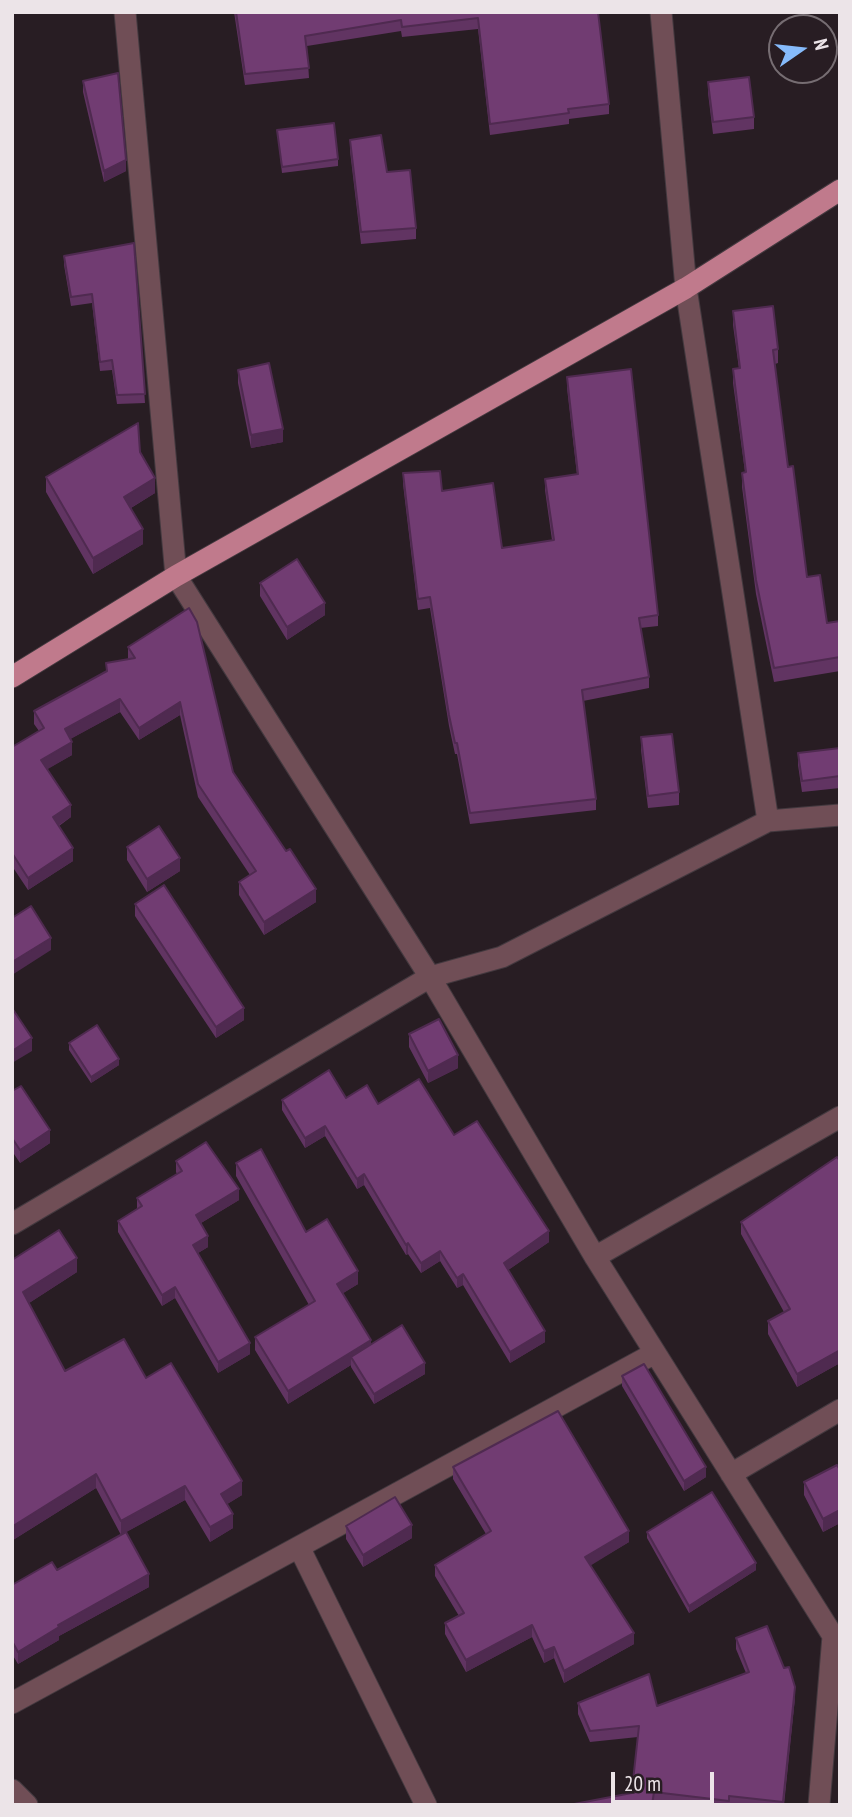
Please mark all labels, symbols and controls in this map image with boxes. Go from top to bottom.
north arrow [768,14,838,84]
text: N [809,37,834,52]
scale bar [614,1758,717,1802]
text: 20 m [624,1770,661,1797]

